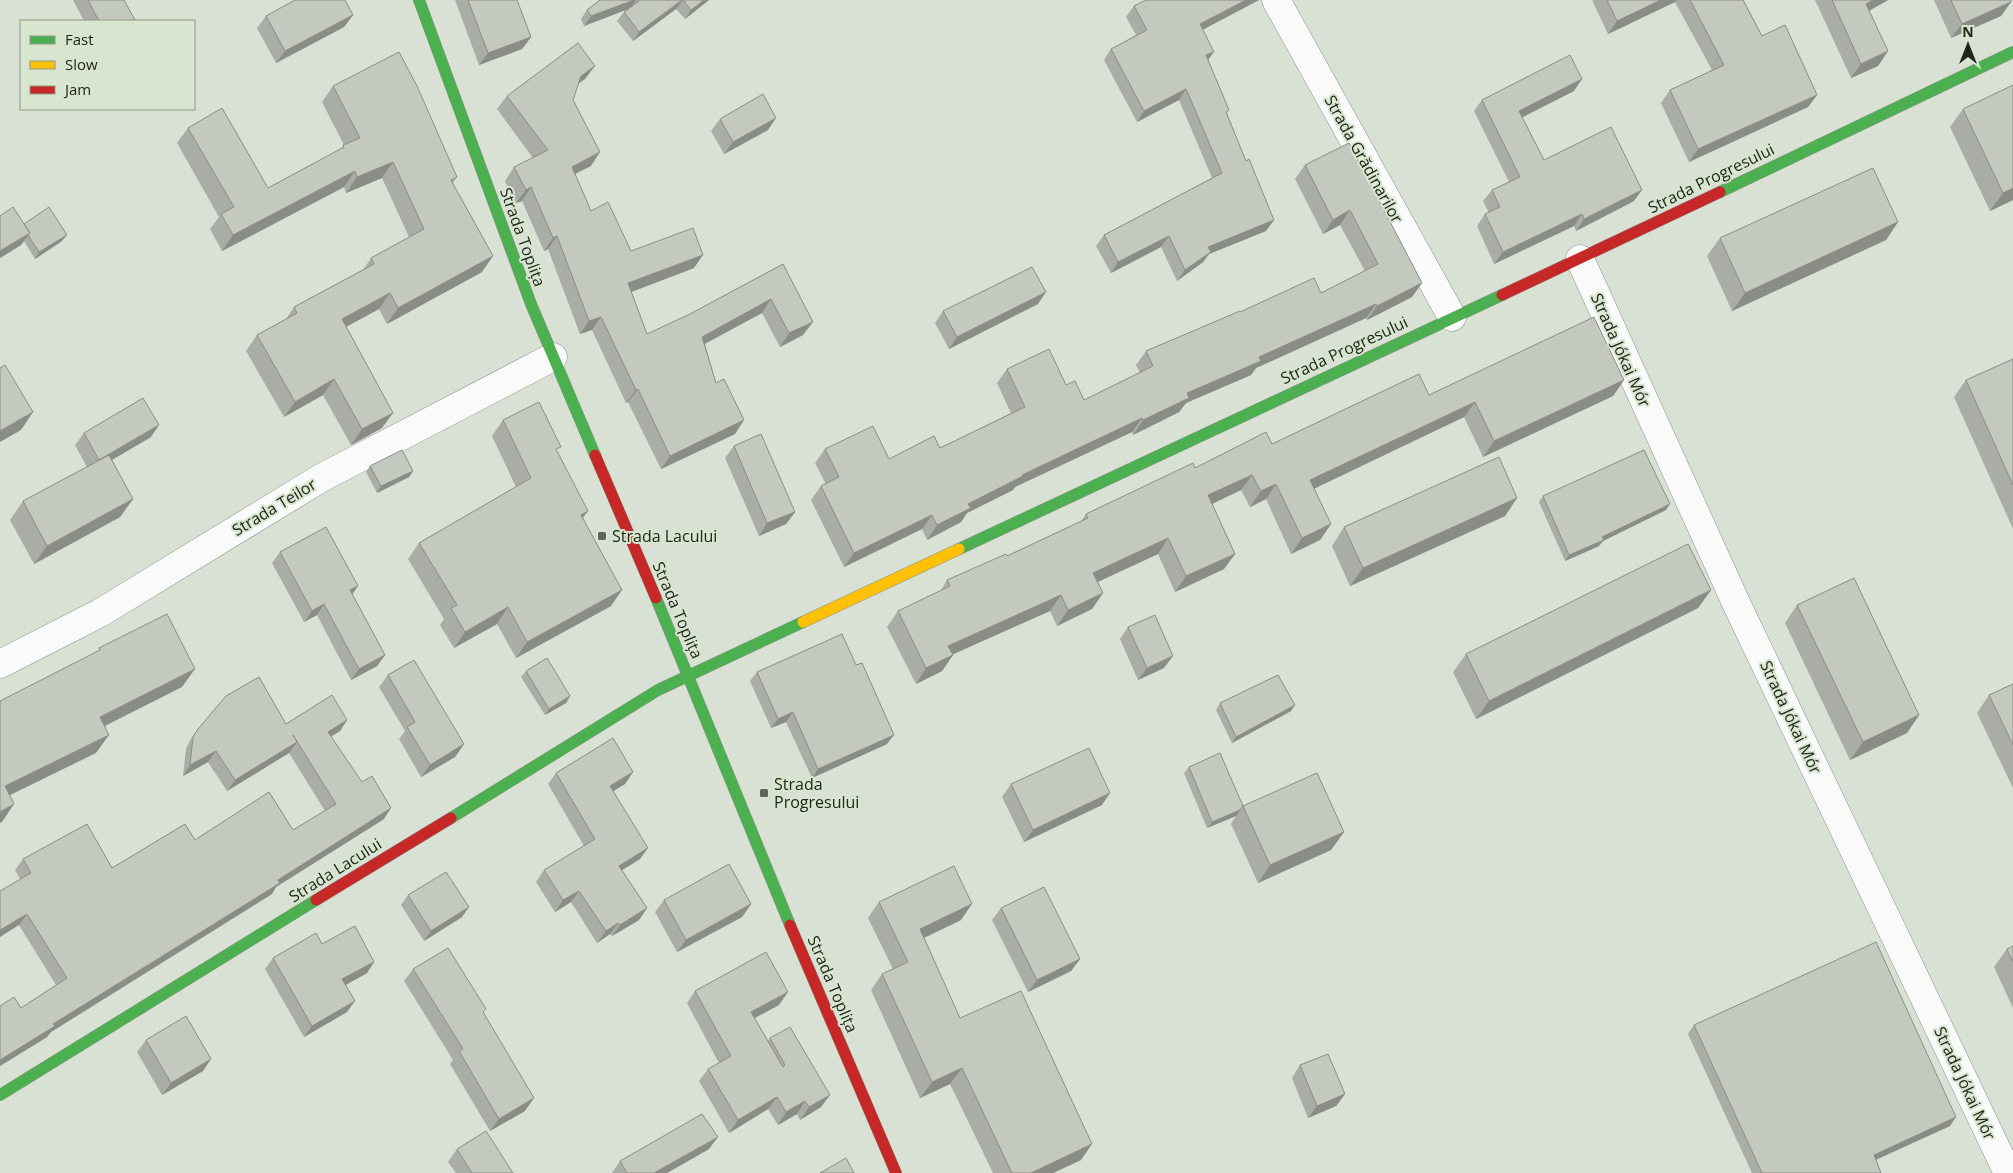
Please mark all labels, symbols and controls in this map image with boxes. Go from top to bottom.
legend [20,20,195,110]
north arrow [1943,20,1993,70]
text: N [1962,22,1974,41]
text: Fast [65,29,94,49]
text: Slow [65,54,98,74]
text: Jam [63,79,91,99]
street label: Strada Grădinarilor [1320,91,1409,227]
street label: Strada Progresului [1644,138,1778,218]
street label: Strada Toplița [495,185,551,289]
street label: Strada Jókai Mór [1586,289,1656,411]
street label: Strada Progresului [1277,311,1411,389]
street label: Strada Teilor [228,473,321,541]
place label: Strada Lacului [612,525,717,547]
marker: Strada Lacului [596,530,608,542]
street label: Strada Toplița [648,558,708,662]
street label: Strada Jókai Mór [1755,657,1827,778]
place label: Strada Progresului [774,773,859,813]
marker: Strada Progresului [758,787,770,799]
street label: Strada Lacului [284,833,386,907]
street label: Strada Toplița [803,932,863,1036]
street label: Strada Jókai Mór [1929,1023,2001,1144]

